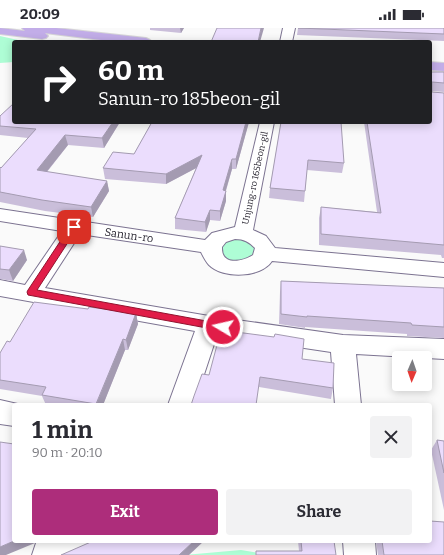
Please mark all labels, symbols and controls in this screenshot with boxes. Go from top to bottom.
text: 20:09 [20,5,60,23]
text: 60 m [98,54,164,87]
icon: right [32,56,84,108]
text: Sanun-ro 185beon-gil [98,88,280,110]
street label: Unjung-ro 165beon-gil [240,130,270,225]
pin [57,210,91,244]
icon: arrive [63,216,85,238]
street label: Sanun-ro [104,226,154,245]
position arrow [202,306,244,348]
north arrow [392,351,432,391]
map controls [392,351,432,391]
text: 1 min [32,416,93,444]
button: close [370,416,412,458]
text: 90 m · 20:10 [32,445,103,460]
button: Exit [32,489,218,535]
button: Share [226,489,412,535]

